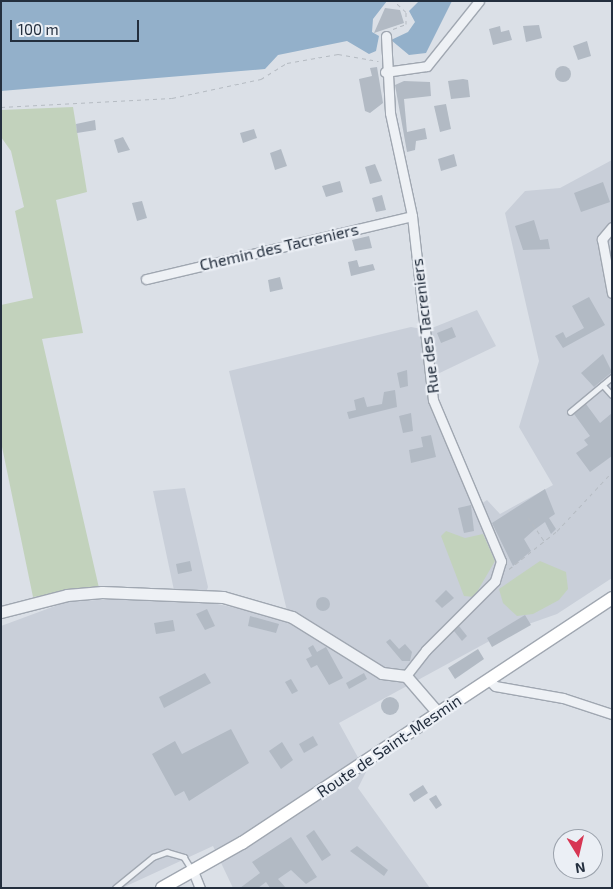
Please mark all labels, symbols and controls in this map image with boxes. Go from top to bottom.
scale bar [12,10,141,42]
text: 100 m [18,20,59,38]
street label: Chemin des Tacreniers [197,219,361,275]
street label: Rue des Tacreniers [407,257,443,395]
street label: Route de Saint-Mesmin [313,691,465,801]
north arrow [553,829,603,879]
text: N [574,859,587,878]

